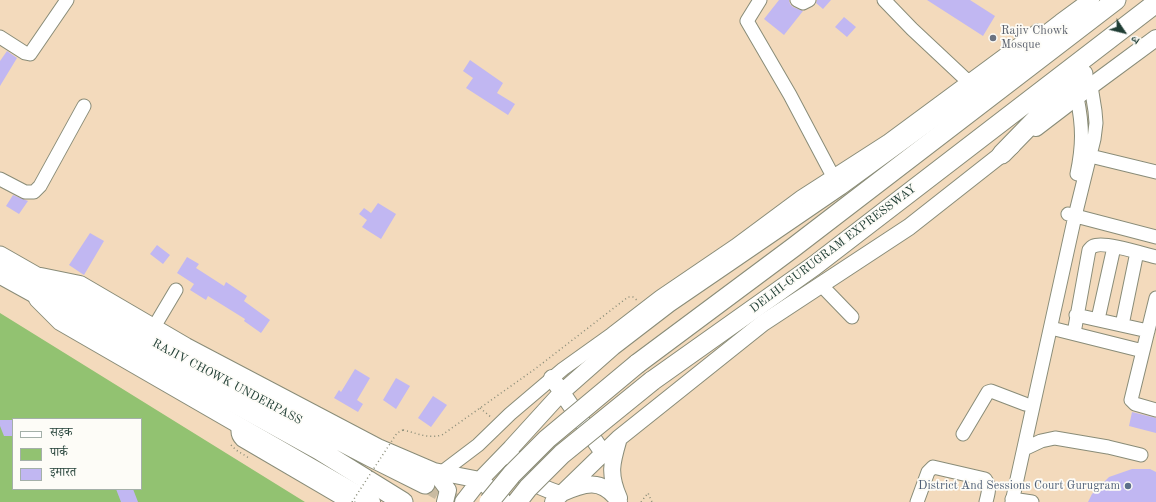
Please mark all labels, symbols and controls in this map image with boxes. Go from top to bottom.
north arrow [1104,12,1144,52]
place label: Rajiv Chowk Mosque [1001,24,1068,52]
marker: Rajiv Chowk Mosque [988,33,998,43]
text: उ [1128,34,1140,45]
street label: DELHI-GURUGRAM EXPRESSWAY [747,182,919,316]
street label: RAJIV CHOWK UNDERPASS [149,336,305,428]
legend [12,418,142,490]
text: सड़क [50,427,73,439]
text: पार्क [50,447,68,459]
text: इमारत [50,467,76,479]
place label: District And Sessions Court Gurugram [918,479,1120,493]
marker: District And Sessions Court Gurugram [1123,481,1133,491]

